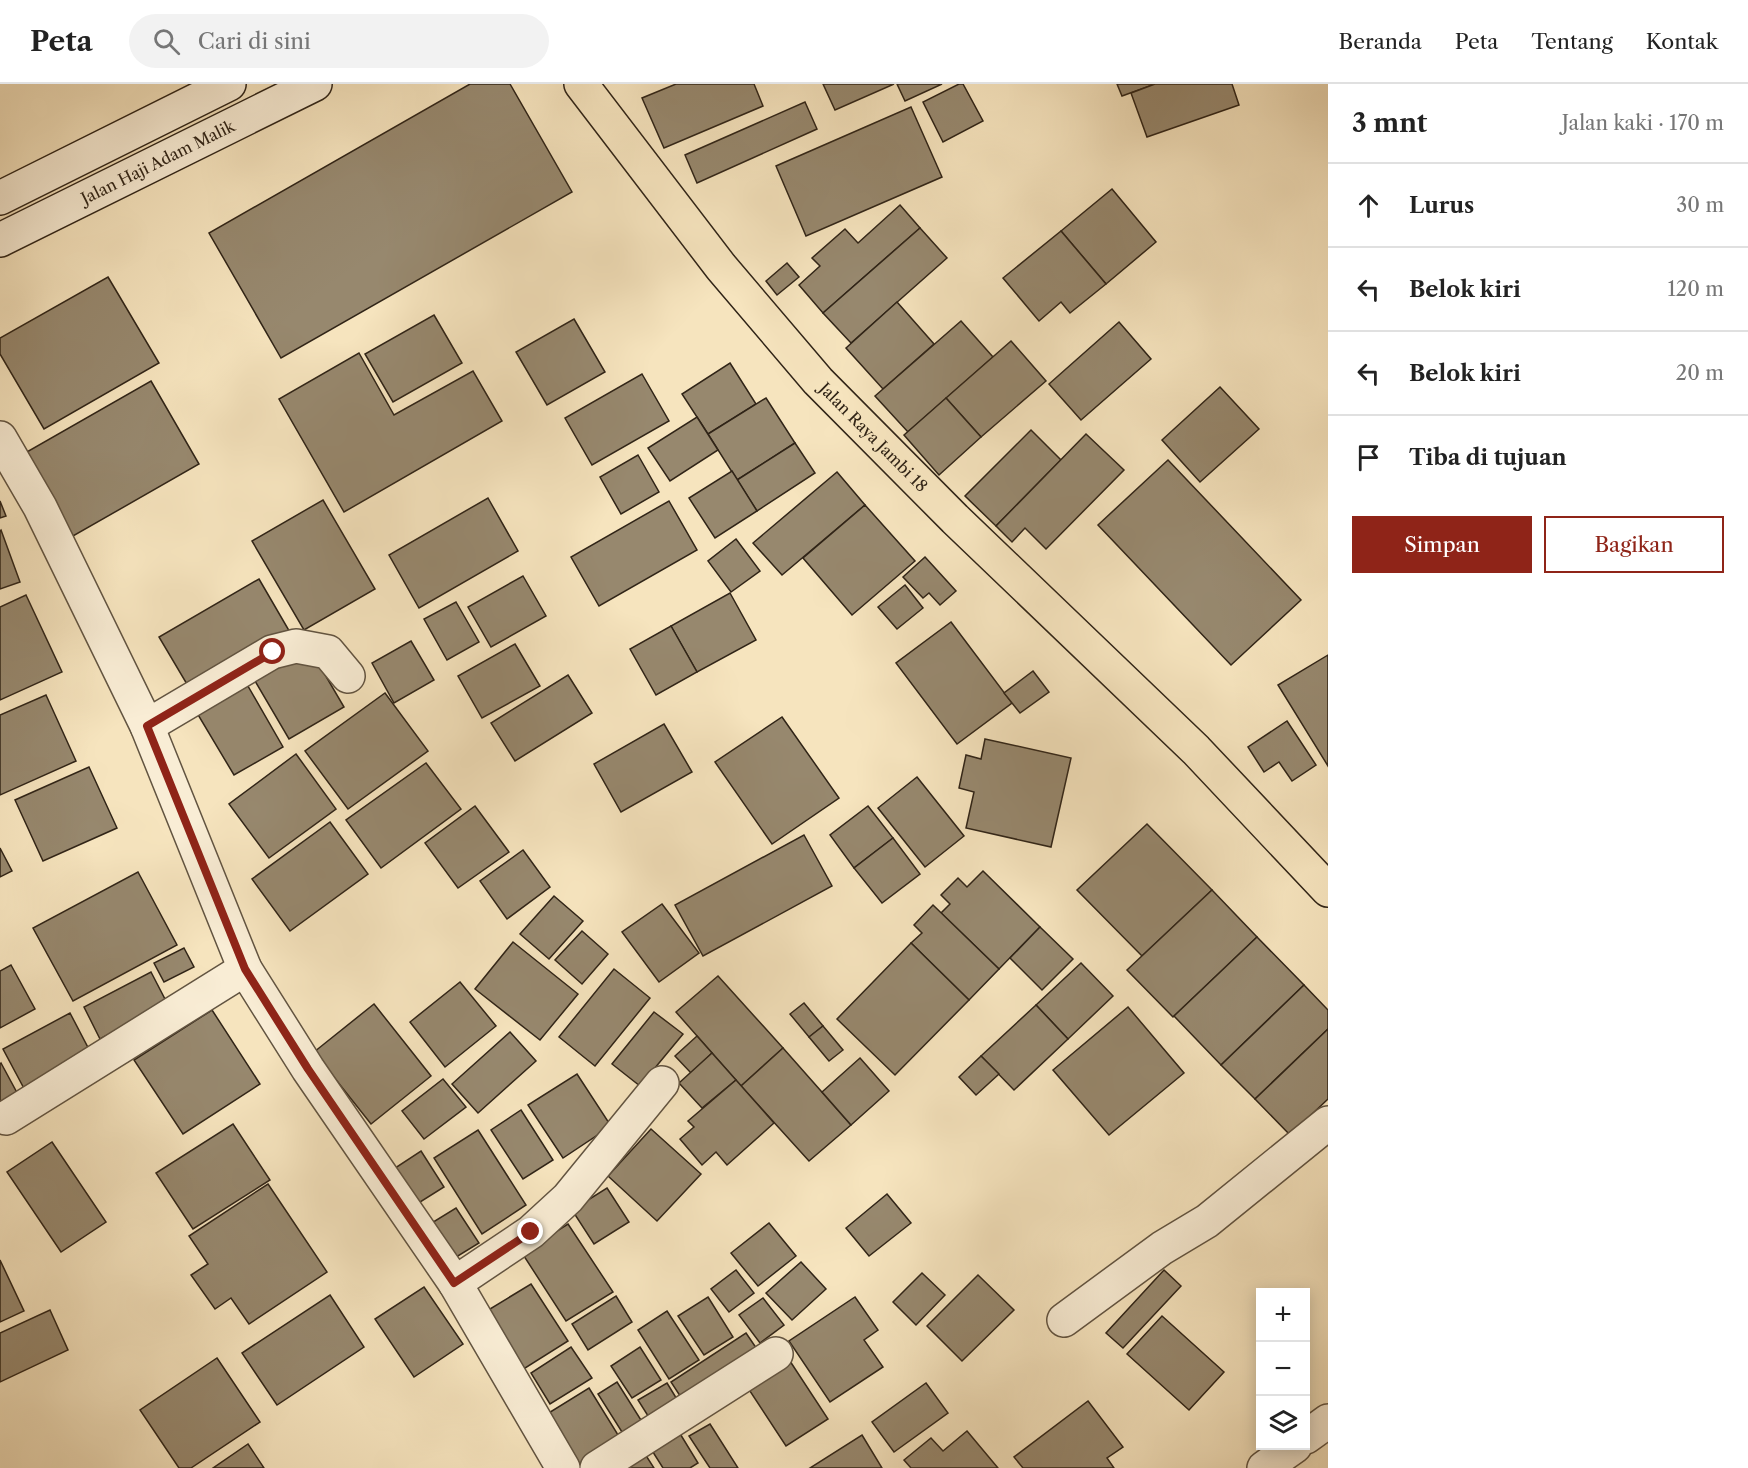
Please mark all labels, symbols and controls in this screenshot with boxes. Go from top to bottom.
search box [129,14,549,68]
text: Peta [30,24,93,58]
icon: search [150,25,183,58]
text: Cari di sini [198,28,311,55]
text: Beranda [1339,29,1422,54]
text: Peta [1455,29,1498,54]
text: Tentang [1531,29,1613,54]
text: Kontak [1646,29,1718,54]
text: 3 mnt [1352,107,1427,139]
text: Jalan kaki · 170 m [1562,111,1724,135]
street label: Jalan Haji Adam Malik [75,115,239,210]
icon: ahead [1352,189,1385,222]
text: Lurus [1409,192,1474,219]
text: 30 m [1676,193,1724,217]
icon: left [1352,273,1385,306]
text: Belok kiri [1409,276,1521,303]
text: 120 m [1667,277,1724,301]
icon: left [1352,357,1385,390]
text: Belok kiri [1409,360,1521,387]
text: 20 m [1676,361,1724,385]
street label: Jalan Raya Jambi 18 [813,376,932,496]
icon: arrive [1352,441,1385,474]
text: Tiba di tujuan [1409,444,1567,471]
button: Simpan [1352,516,1532,573]
button: Bagikan [1544,516,1724,573]
route start [259,638,285,664]
route end [517,1218,543,1244]
map controls [1256,1288,1310,1450]
button: + [1256,1288,1310,1342]
button: − [1256,1342,1310,1396]
button: layers [1256,1396,1310,1450]

